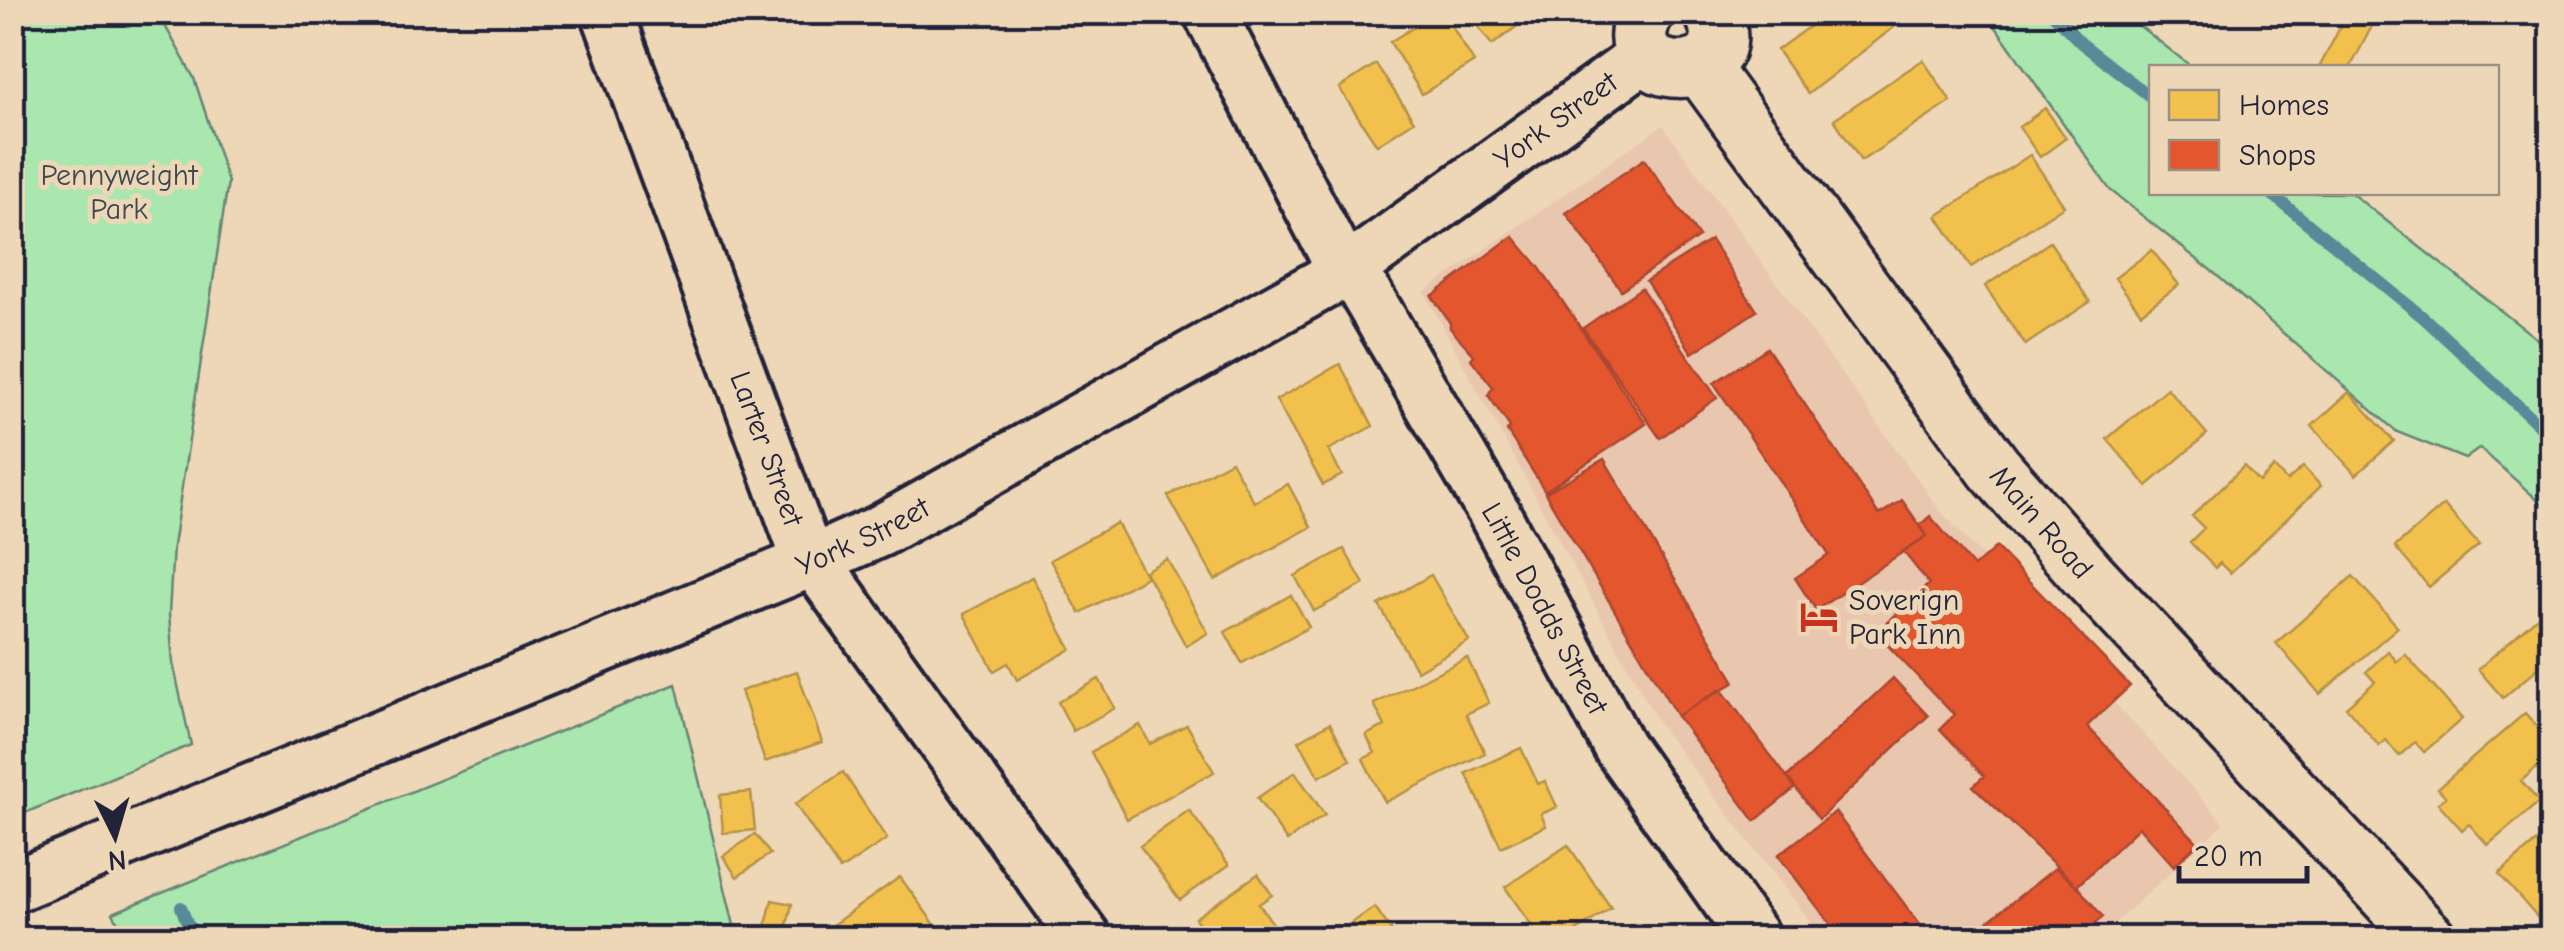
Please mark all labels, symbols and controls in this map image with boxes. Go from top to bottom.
street label: York Street [1487,64,1625,177]
legend [2149,65,2499,195]
text: Homes [2239,88,2329,123]
text: Shops [2239,138,2316,173]
park label: Pennyweight Park [41,158,199,227]
street label: Larter Street [722,367,811,532]
street label: Main Road [1982,459,2100,586]
street label: York Street [791,489,937,584]
street label: Little Dodds Street [1474,497,1616,722]
place label: Soverign Park Inn [1849,583,1961,652]
hotel icon: Soverign Park Inn [1798,596,1840,638]
north arrow [65,786,165,886]
scale bar [2179,821,2306,883]
text: 20 m [2194,839,2263,874]
text: N [107,843,128,877]

